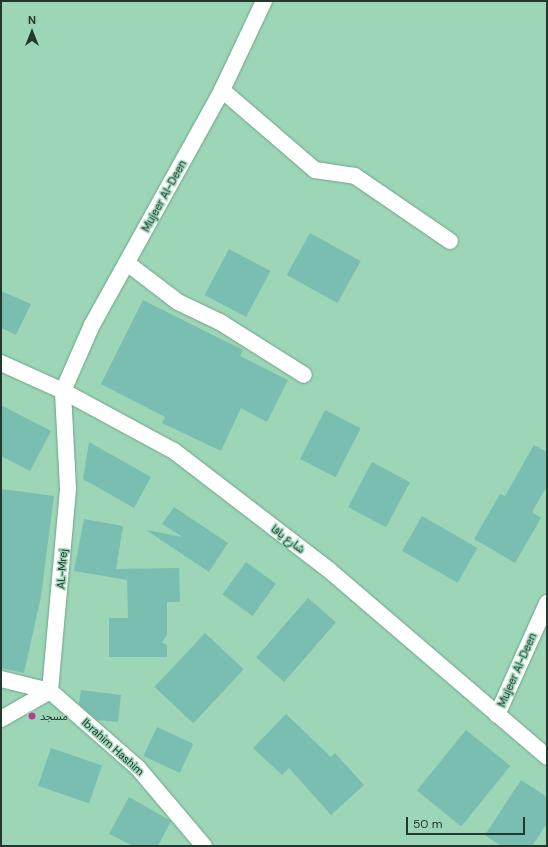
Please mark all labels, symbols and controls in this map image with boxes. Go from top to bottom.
north arrow [12,12,52,52]
text: N [28,13,36,27]
street label: Mujeer Al-Deen [139,158,189,234]
street label: شارع يافا [268,522,308,556]
street label: AL-Mrej [54,548,70,590]
street label: Mujeer Al-Deen [495,631,539,709]
place label: مسجد [40,709,68,723]
marker: مسجد [27,711,37,721]
street label: Ibrahim Hashim [79,716,147,778]
scale bar [408,809,527,835]
text: 50 m [413,816,442,832]

